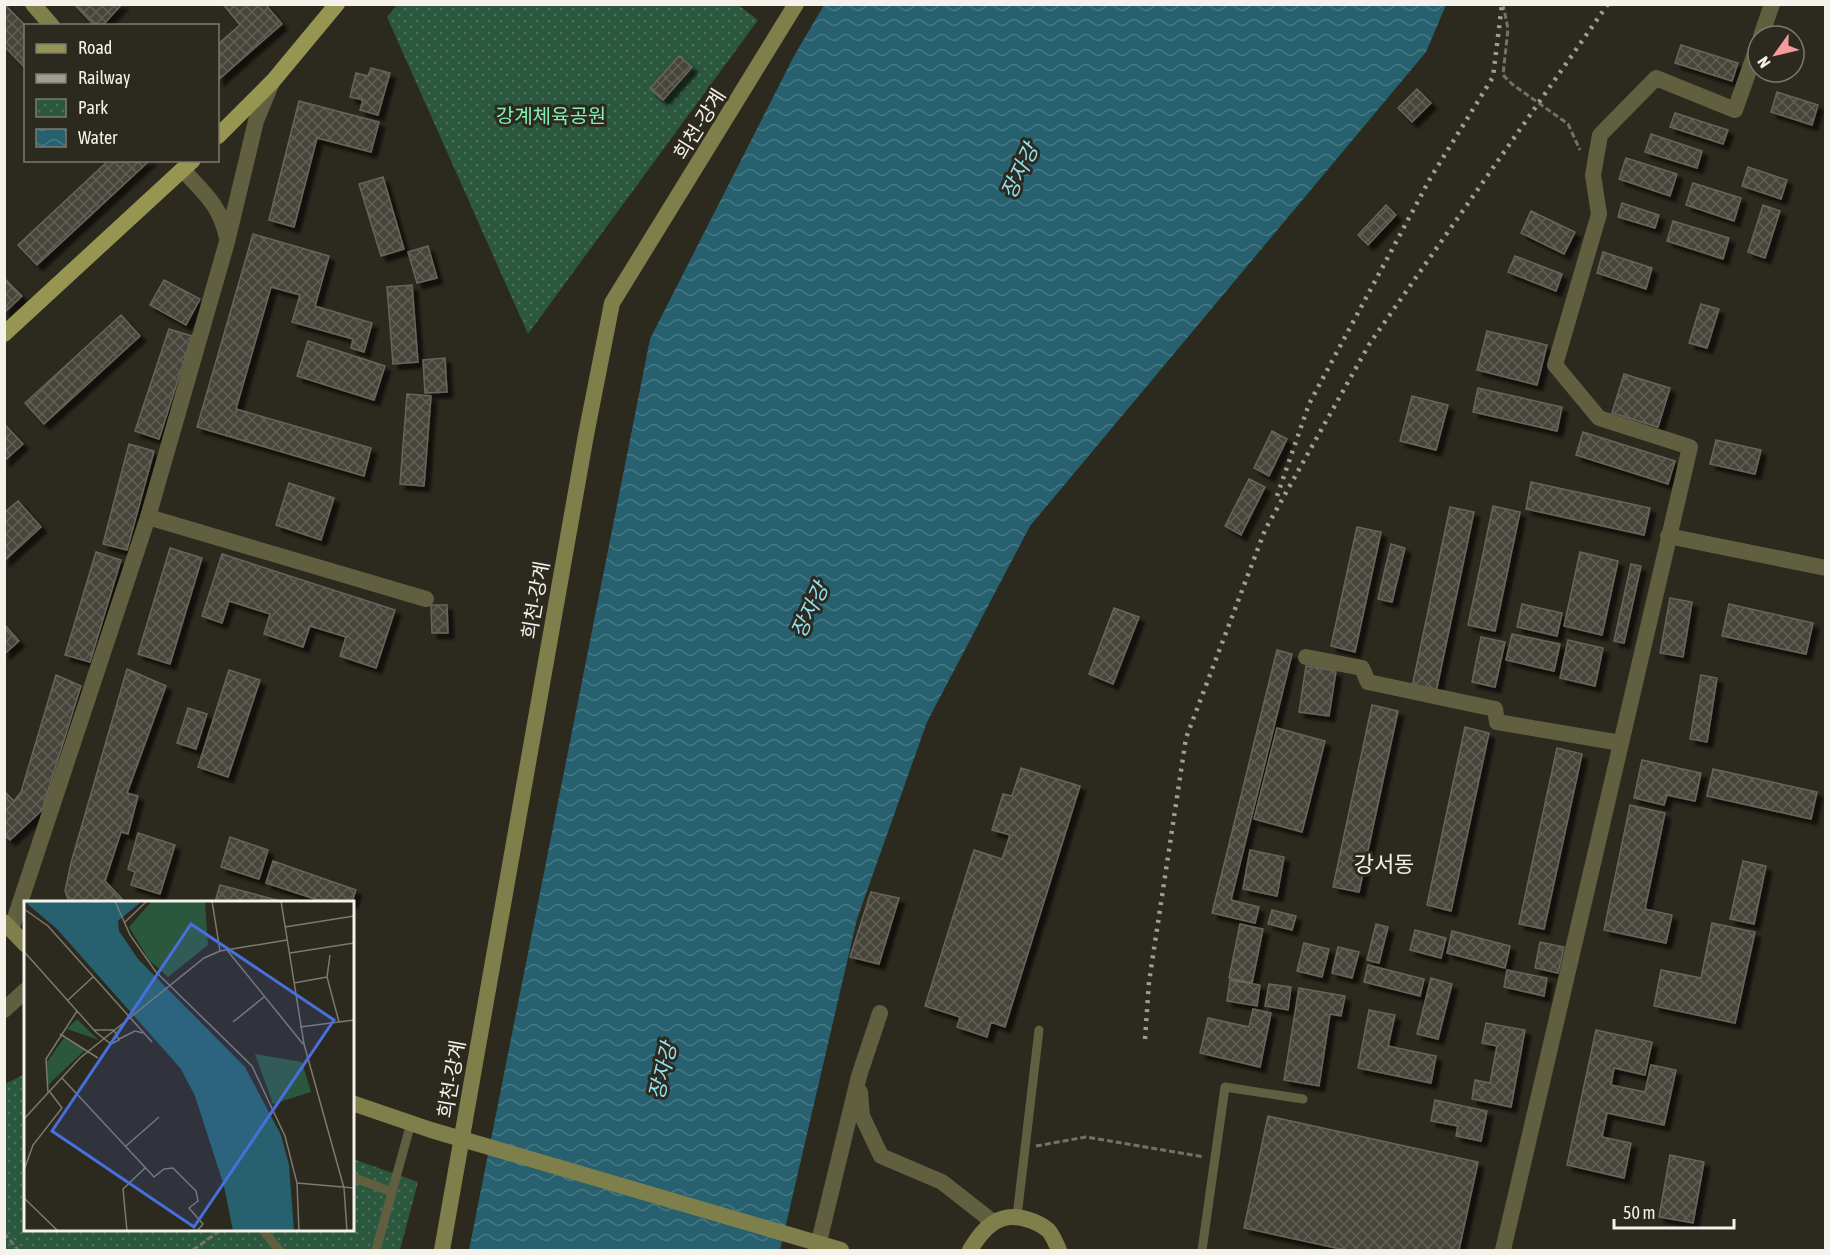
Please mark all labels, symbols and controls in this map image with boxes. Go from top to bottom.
legend [24,24,219,162]
north arrow [1746,24,1806,84]
text: Road [78,37,112,58]
text: N [1753,53,1774,71]
text: Railway [78,67,130,88]
street label: 희천-강계 [668,85,730,163]
text: Park [78,97,108,118]
park label: 강계체육공원 [496,104,606,127]
text: Water [78,127,118,148]
water label: 장자강 [996,137,1044,202]
street label: 희천-강계 [517,559,553,641]
water label: 장자강 [786,576,834,641]
district label: 강서동 [1354,851,1414,877]
inset map [24,901,354,1231]
water label: 장자강 [643,1037,681,1102]
street label: 희천-강계 [433,1038,469,1120]
scale bar [1614,1192,1734,1230]
text: 50 m [1623,1202,1655,1223]

